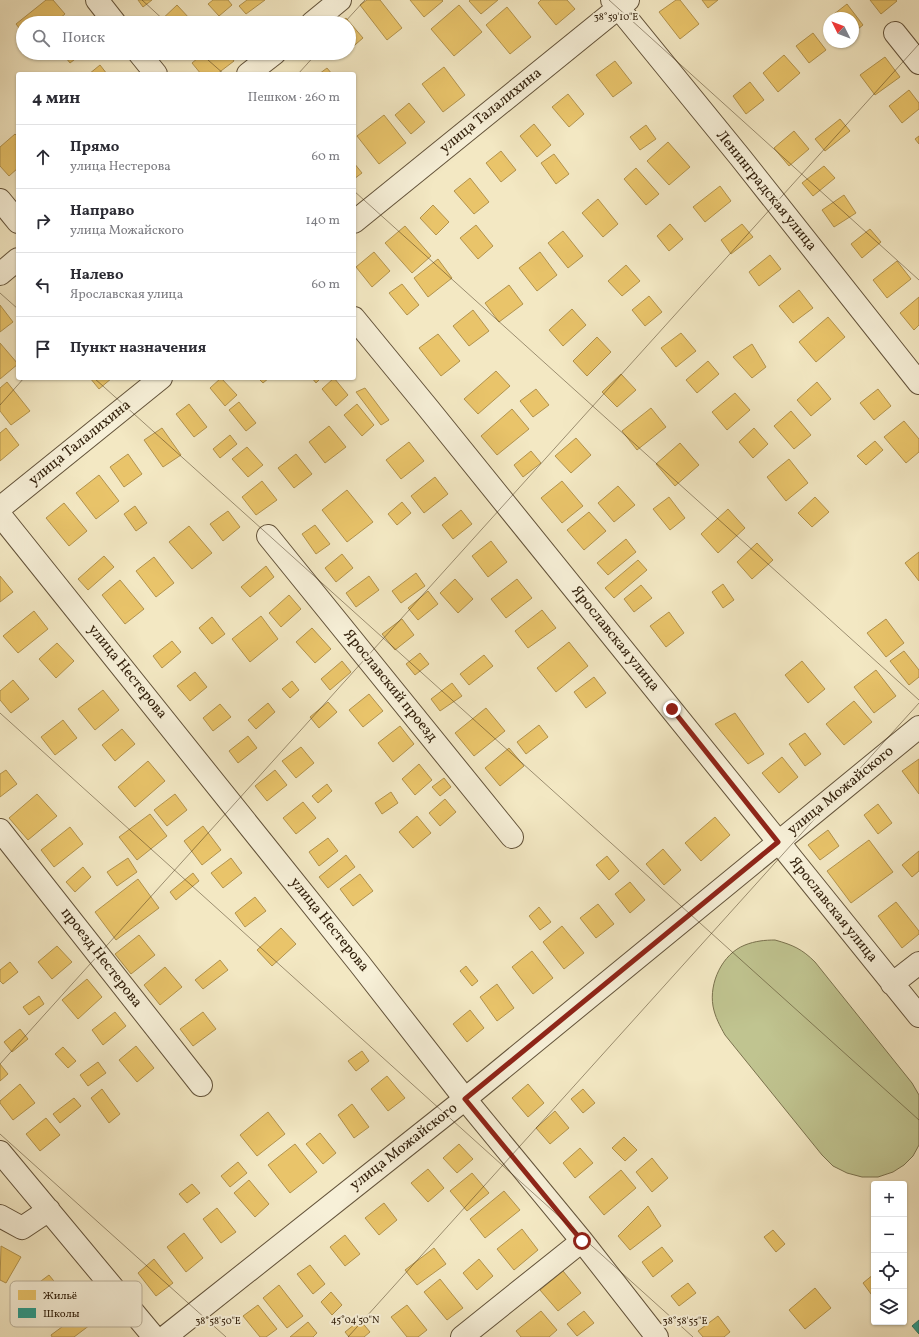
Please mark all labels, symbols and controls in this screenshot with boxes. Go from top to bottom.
text: 38°59'10"E [594,10,638,24]
north arrow [823,12,859,48]
search box [16,16,356,60]
icon: search [30,27,52,49]
text: Поиск [62,28,105,49]
street label: улица Талалихина [435,63,547,159]
text: 4 мин [32,87,80,110]
text: Пешком · 260 m [248,89,340,107]
street label: Ленинградская улица [711,126,821,256]
text: Прямо [70,137,119,158]
icon: ahead [32,146,54,168]
text: 60 m [312,148,340,166]
text: улица Нестерова [70,158,171,176]
text: Направо [70,201,134,222]
icon: right [32,210,54,232]
text: 140 m [306,212,340,230]
text: улица Можайского [70,222,184,240]
text: Налево [70,265,124,286]
icon: left [32,274,54,296]
text: 60 m [312,276,340,294]
text: Ярославская улица [70,286,183,304]
icon: arrive [32,338,54,360]
text: Пункт назначения [70,338,206,359]
street label: улица Талалихина [24,395,136,491]
street label: Ярославская улица [566,582,664,696]
street label: улица Нестерова [82,620,172,724]
street label: Ярославский проезд [338,625,442,747]
route end [663,700,681,718]
street label: улица Можайского [783,741,899,841]
street label: Ярославская улица [784,853,882,967]
street label: улица Нестерова [284,873,374,977]
street label: проезд Нестерова [55,904,147,1012]
street label: улица Можайского [346,1098,462,1196]
map controls [871,1181,907,1325]
button: + [871,1181,907,1217]
button: − [871,1217,907,1253]
route start [573,1232,591,1250]
button: locate [871,1253,907,1289]
legend [10,1281,142,1327]
text: Жильё [43,1289,77,1304]
button: layers [871,1289,907,1325]
text: Школы [43,1307,80,1322]
text: 45°04'50"N [331,1313,380,1327]
text: 38°58'50"E [195,1314,241,1328]
text: 38°58'55"E [663,1314,707,1328]

